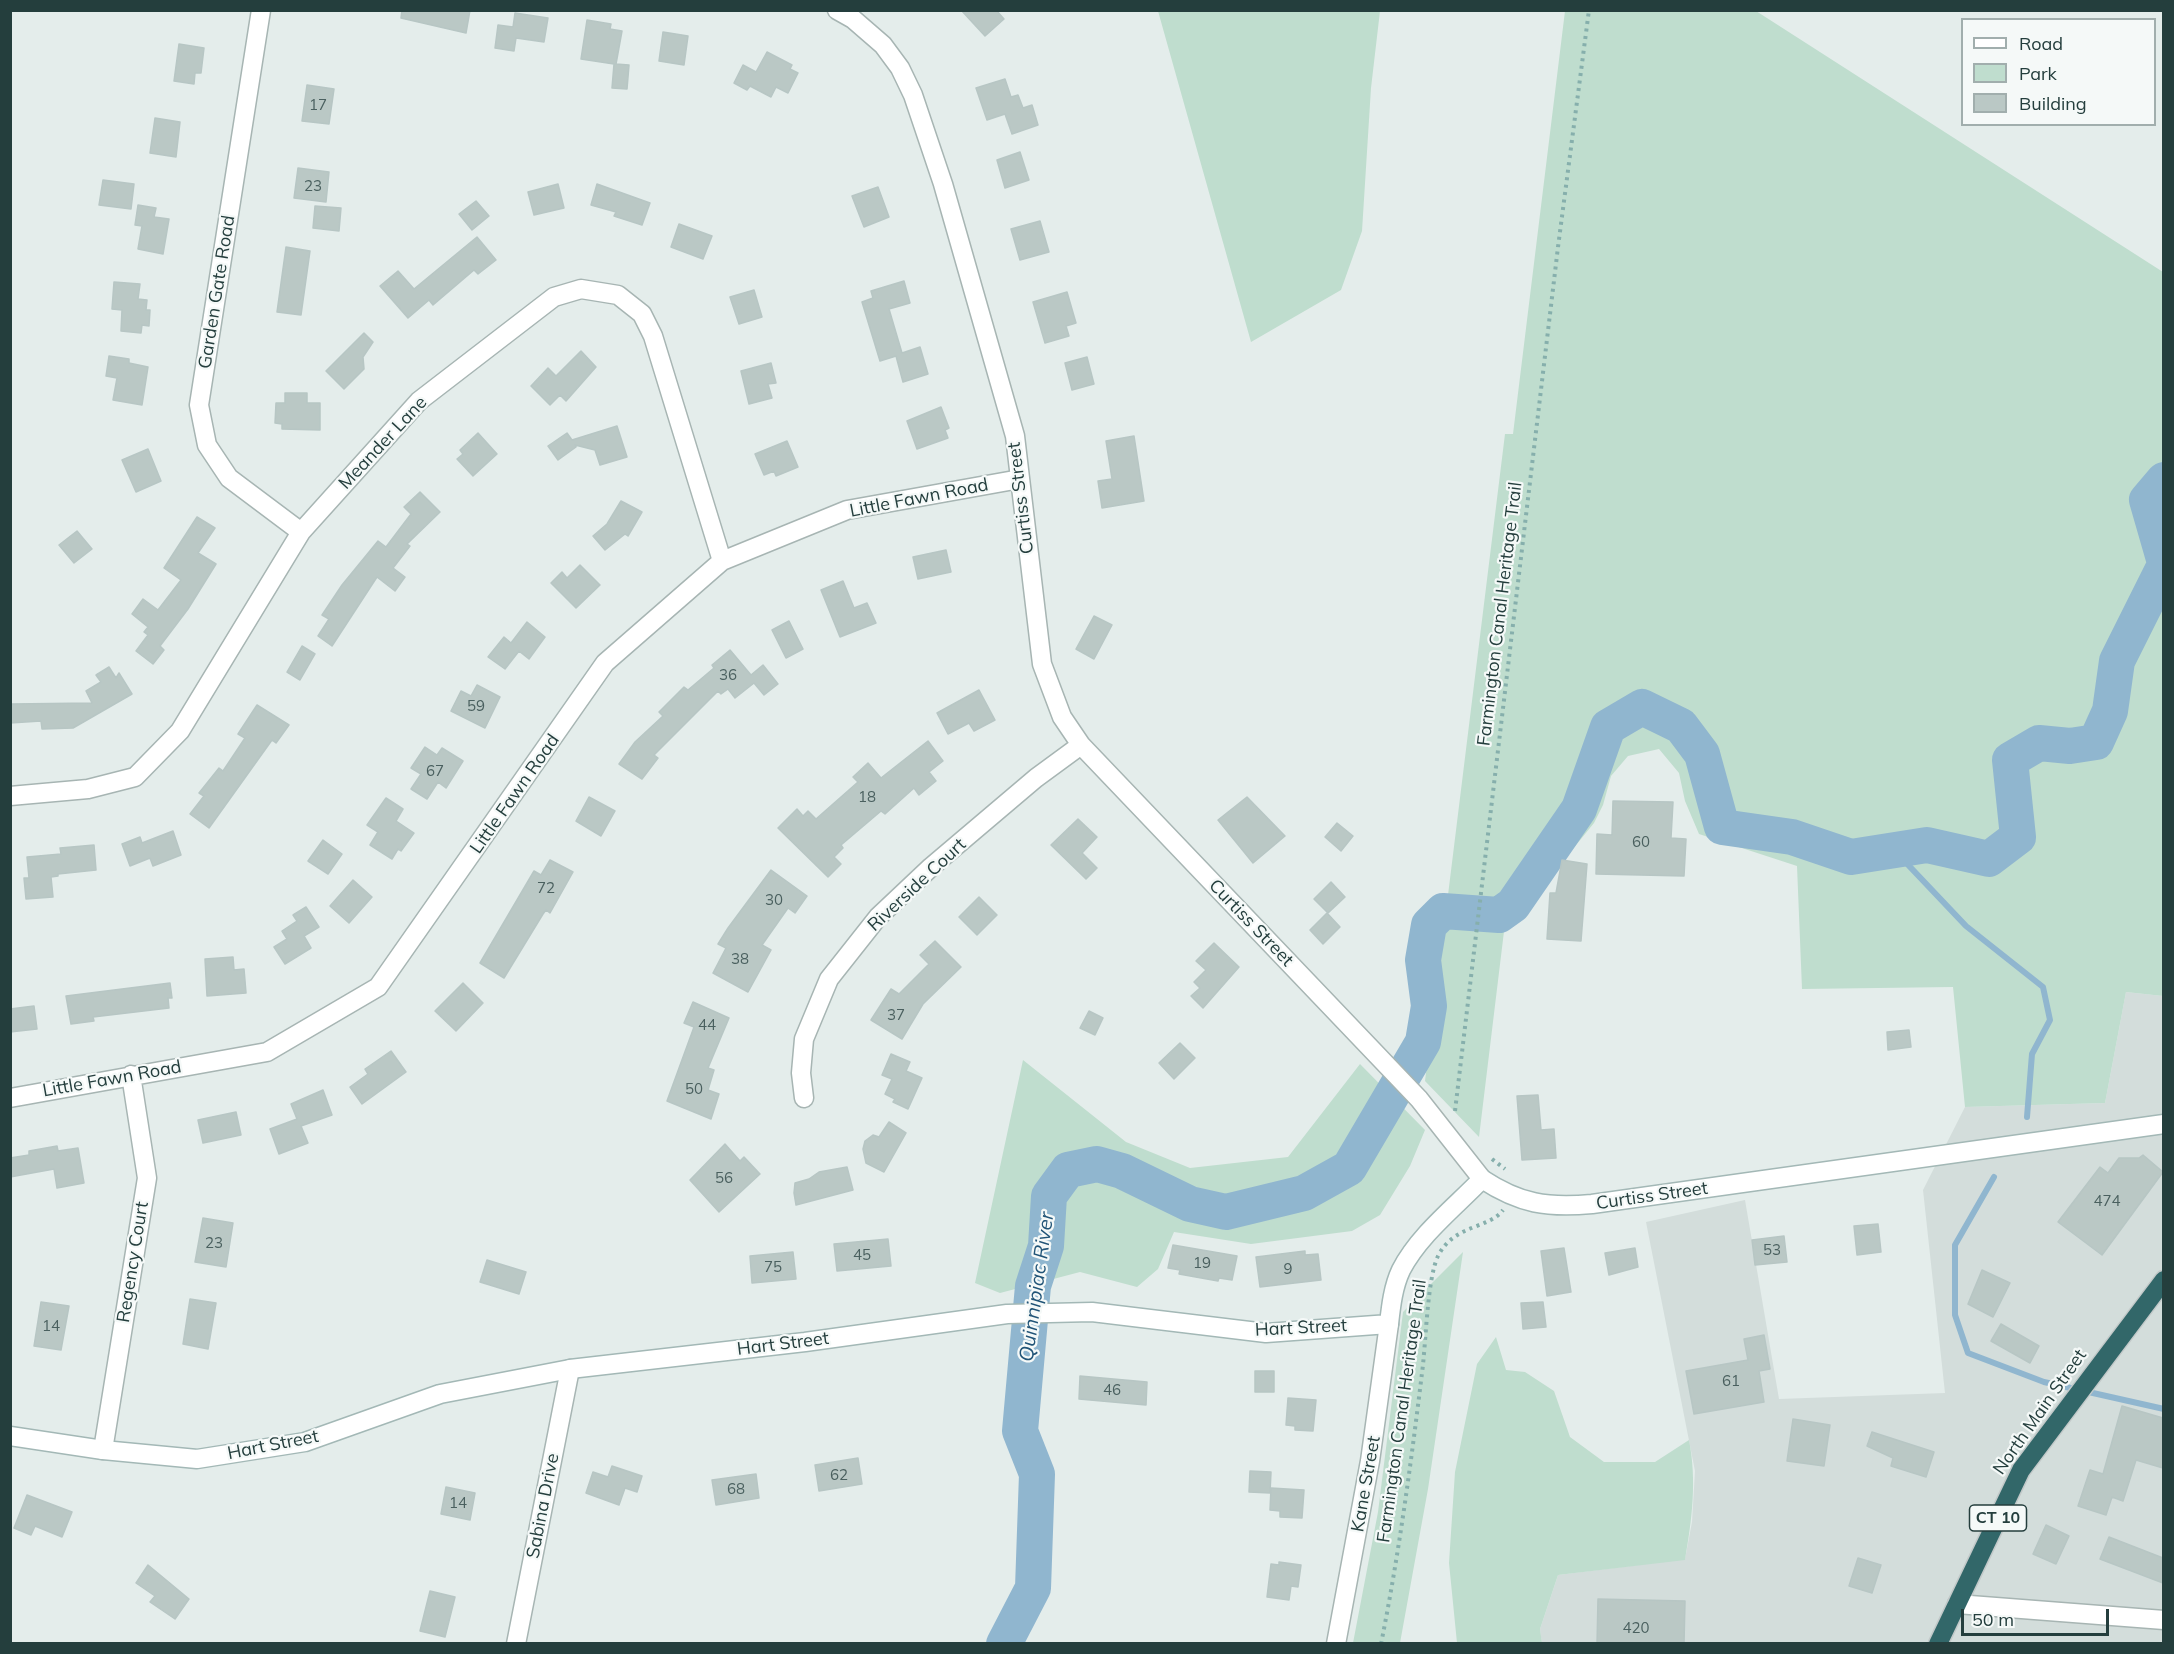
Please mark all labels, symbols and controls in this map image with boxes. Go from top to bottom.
legend [1961,18,2156,126]
text: Road [2019,32,2063,55]
text: Park [2019,62,2057,85]
text: Building [2019,92,2087,115]
house number: 17 [309,96,327,114]
house number: 23 [304,177,322,195]
street label: Garden Gate Road [194,214,240,370]
street label: Meander Lane [334,392,432,494]
street label: Curtiss Street [1003,441,1039,555]
street label: Little Fawn Road [848,474,990,522]
street label: Farmington Canal Heritage Trail [1473,481,1527,747]
house number: 36 [719,666,737,684]
house number: 59 [467,697,485,715]
street label: Little Fawn Road [466,730,564,858]
house number: 67 [426,762,444,780]
house number: 18 [858,788,876,806]
house number: 60 [1632,833,1650,851]
street label: Riverside Court [863,834,971,936]
street label: Curtiss Street [1204,875,1298,971]
house number: 72 [537,879,555,897]
house number: 30 [765,891,783,909]
house number: 38 [731,950,749,968]
house number: 37 [887,1006,905,1024]
house number: 44 [698,1016,716,1034]
street label: Little Fawn Road [41,1056,183,1102]
house number: 50 [685,1080,703,1098]
house number: 56 [715,1169,733,1187]
street label: Curtiss Street [1595,1177,1709,1215]
house number: 474 [2094,1192,2120,1210]
street label: Regency Court [113,1200,153,1324]
water label: Quinnipiac River [1015,1211,1059,1363]
house number: 23 [205,1234,223,1252]
house number: 53 [1763,1241,1781,1259]
house number: 45 [853,1246,871,1264]
house number: 19 [1193,1254,1211,1272]
house number: 75 [764,1258,782,1276]
house number: 9 [1284,1260,1292,1278]
street label: Farmington Canal Heritage Trail [1373,1278,1431,1544]
street label: Hart Street [1254,1315,1348,1341]
house number: 14 [42,1317,60,1335]
street label: Hart Street [736,1328,830,1360]
street label: North Main Street [1989,1345,2091,1479]
house number: 61 [1722,1372,1740,1390]
house number: 46 [1103,1381,1121,1399]
street label: Hart Street [226,1426,320,1464]
street label: Kane Street [1347,1434,1385,1534]
street label: Sabina Drive [522,1452,564,1560]
house number: 62 [830,1466,848,1484]
house number: 68 [727,1480,745,1498]
house number: 14 [449,1494,467,1512]
road number: CT 10 [1970,1505,2026,1531]
scale bar [1964,1597,2112,1635]
text: 50 m [1972,1608,2014,1631]
house number: 420 [1623,1619,1649,1637]

